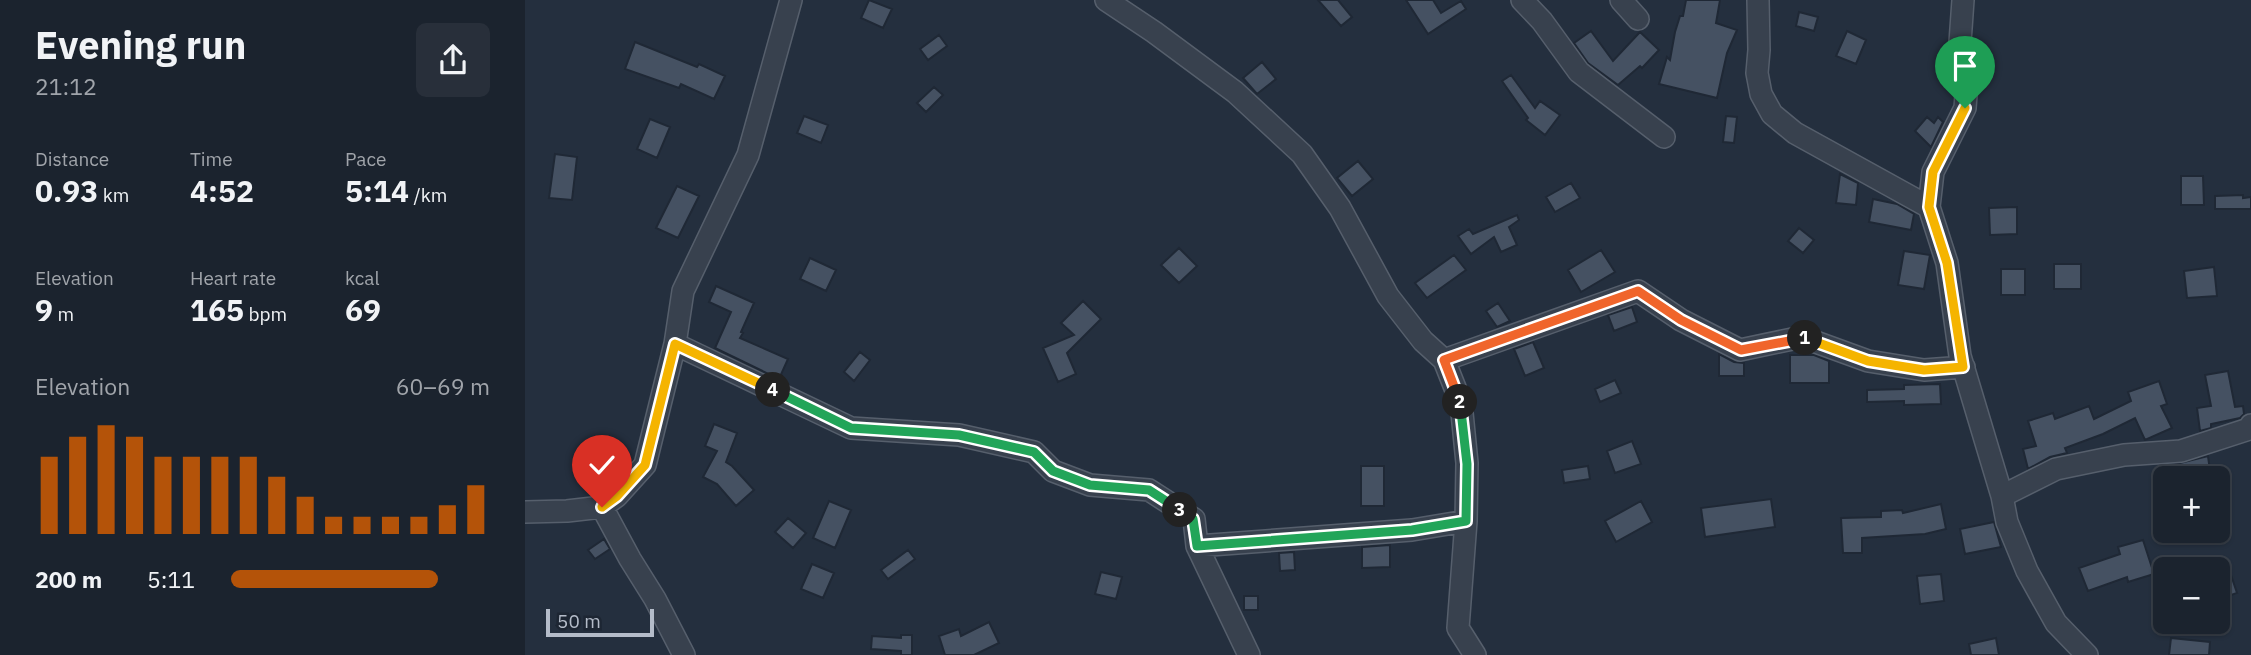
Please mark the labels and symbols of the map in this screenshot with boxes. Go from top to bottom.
pin [1935,36,1995,108]
pin: 1 [1787,320,1823,356]
pin: 4 [755,372,791,408]
pin: 2 [1443,384,1478,420]
pin [572,435,632,507]
pin: 3 [1163,492,1197,528]
scale bar [546,606,655,638]

